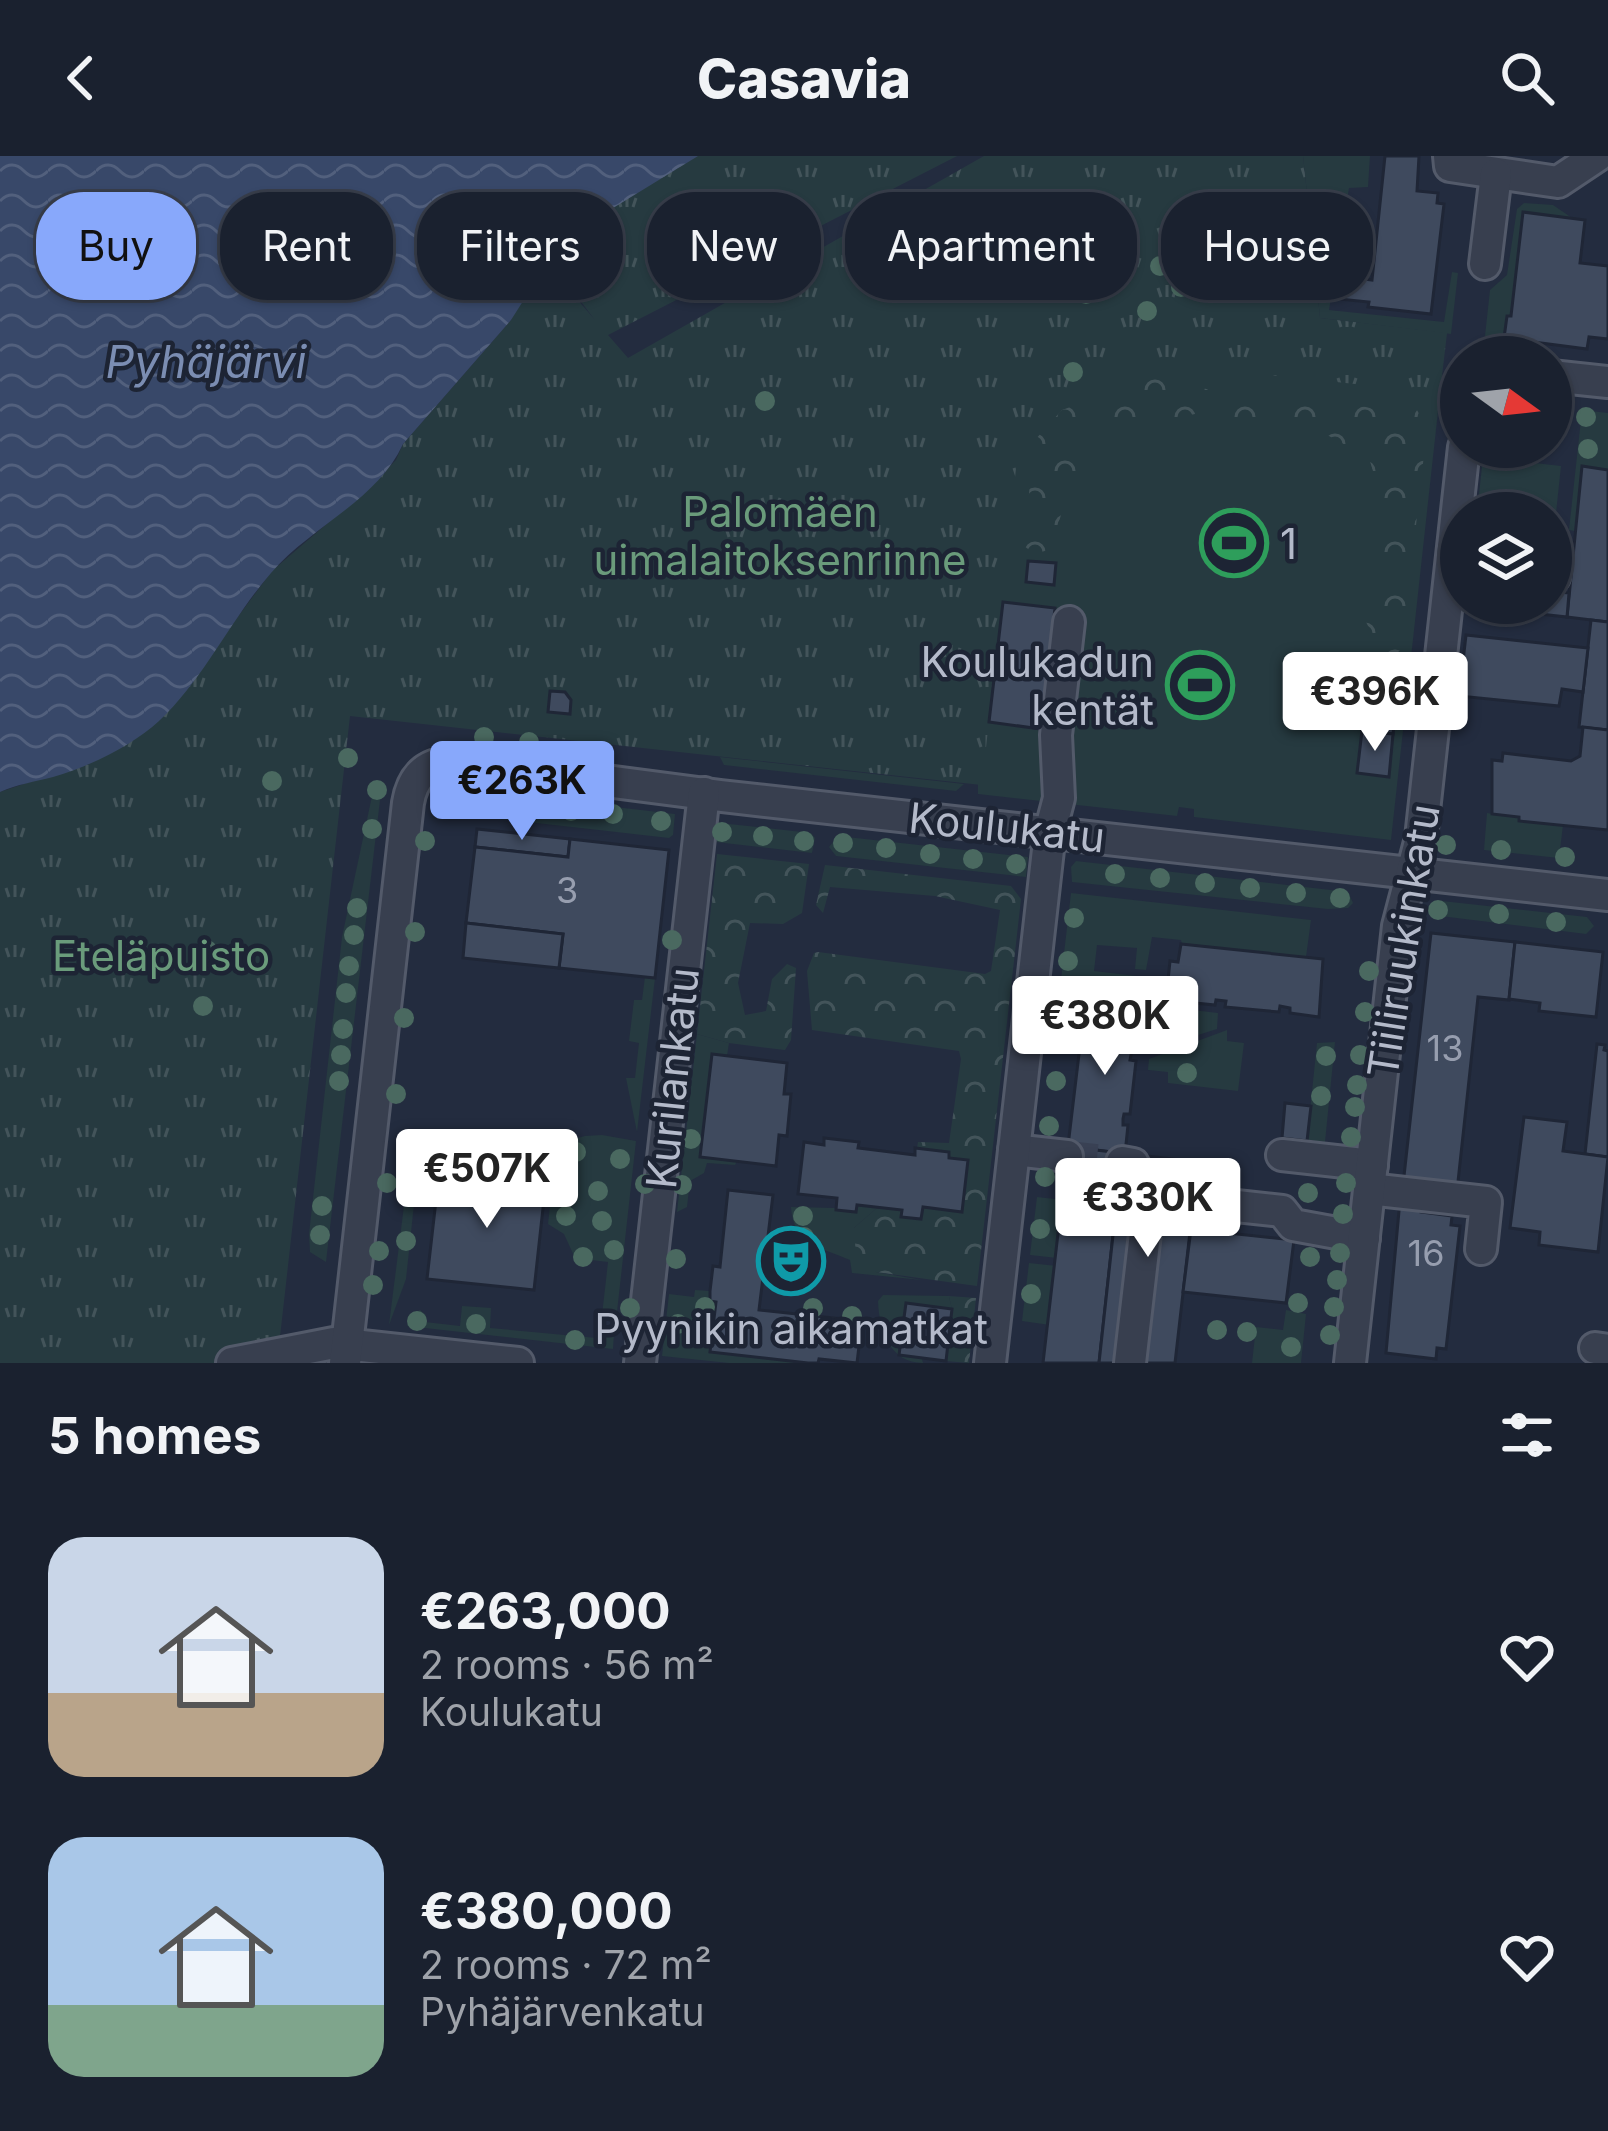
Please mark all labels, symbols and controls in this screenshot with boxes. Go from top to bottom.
icon: back [48,45,114,111]
icon: search [1494,45,1560,111]
text: Casavia [697,46,911,111]
chip: Buy [36,192,196,300]
chip: Rent [220,192,393,300]
chip: Filters [417,192,623,300]
chip: New [647,192,821,300]
chip: Apartment [845,192,1137,300]
chip: House [1161,192,1373,300]
water label: Pyhäjärvi [106,334,308,389]
north arrow [1440,336,1572,468]
map controls [1440,336,1572,624]
park label: Palomäen uimalaitoksenrinne [593,486,967,585]
button: layers [1440,492,1572,624]
sports icon: 1 [1199,508,1269,578]
place label: 1 [1280,518,1297,569]
place label: Koulukadun kentät [920,636,1154,735]
sports icon: Koulukadun kentät [1165,650,1235,720]
pin: €396K [1291,652,1459,754]
text: €396K [1310,667,1440,714]
pin: €263K [438,741,606,843]
text: €263K [457,756,587,803]
street label: Koulukatu [906,791,1108,863]
street label: Tiiliruukinkatu [1356,800,1450,1082]
house number: 3 [556,868,578,912]
park label: Eteläpuisto [52,930,270,981]
street label: Kurilankatu [635,965,709,1191]
pin: €380K [1021,976,1189,1078]
text: €380K [1039,991,1171,1038]
house number: 13 [1427,1026,1463,1070]
pin: €507K [403,1129,571,1231]
text: €507K [423,1144,551,1191]
pin: €330K [1064,1158,1232,1260]
text: €330K [1082,1173,1214,1220]
theatre icon: Pyynikin aikamatkat [756,1226,826,1296]
house number: 16 [1408,1231,1444,1275]
place label: Pyynikin aikamatkat [594,1303,988,1354]
icon: filters [1494,1402,1560,1468]
text: 5 homes [48,1405,261,1466]
text: €263,000 [420,1580,671,1641]
icon: home [144,1585,288,1729]
icon: heart [1494,1624,1560,1690]
text: 2 rooms · 56 m² [420,1641,714,1688]
text: Koulukatu [420,1688,603,1735]
text: €380,000 [420,1880,673,1941]
icon: home [144,1885,288,2029]
icon: heart [1494,1924,1560,1990]
text: 2 rooms · 72 m² [420,1941,712,1988]
text: Pyhäjärvenkatu [420,1988,705,2035]

